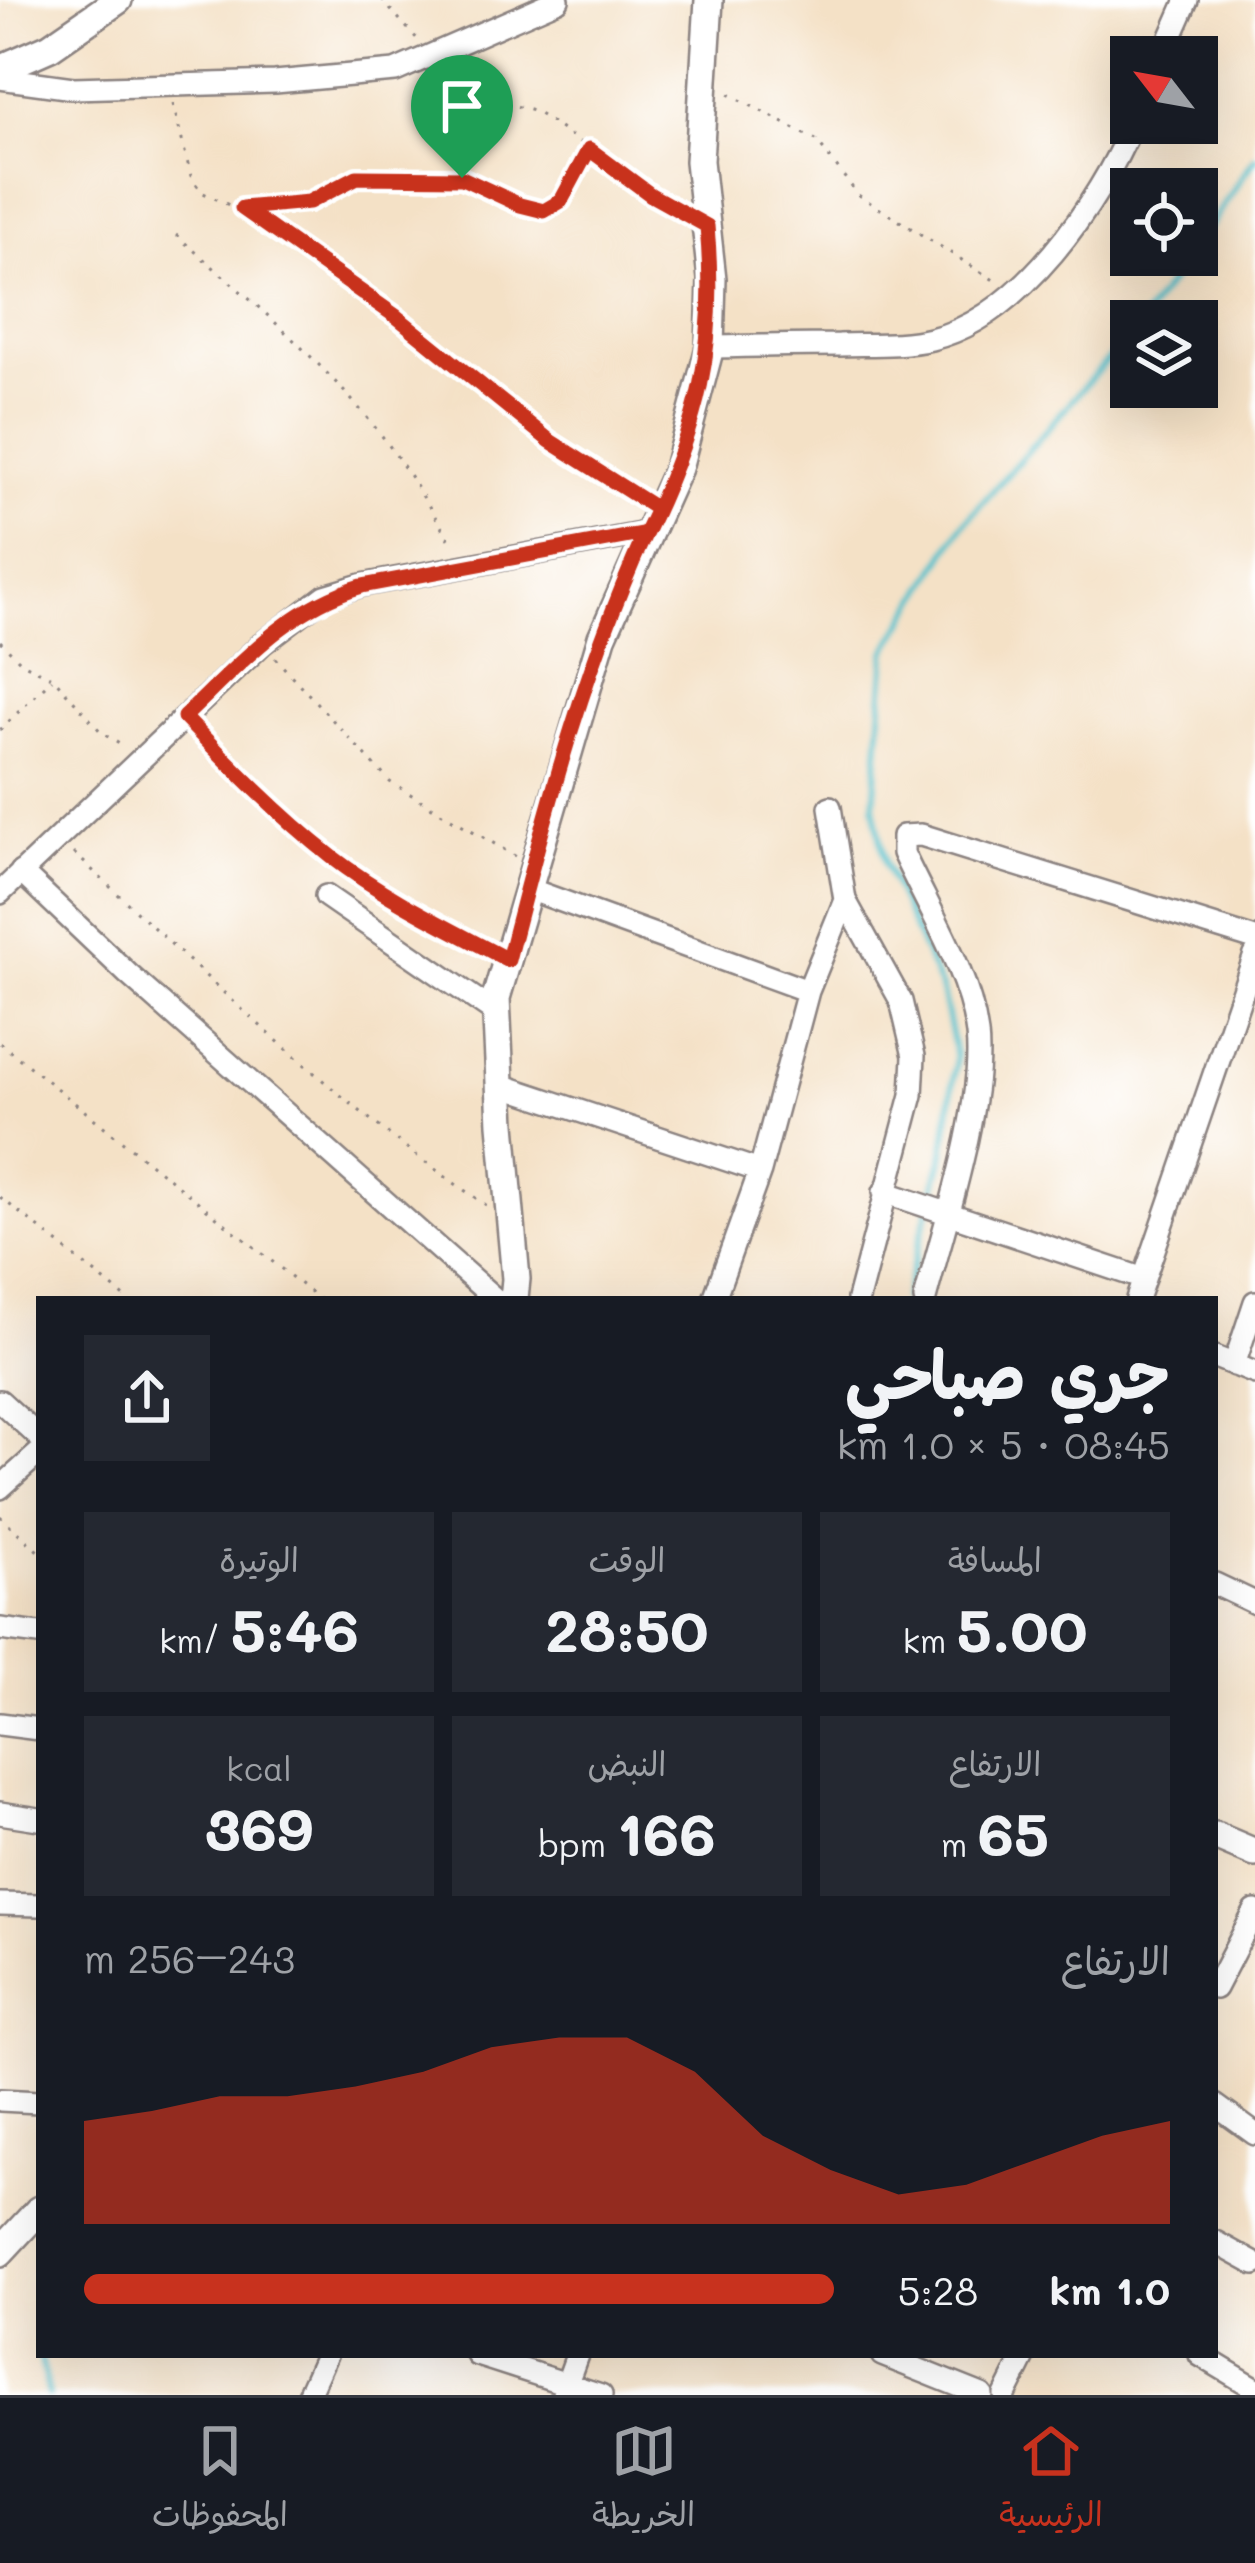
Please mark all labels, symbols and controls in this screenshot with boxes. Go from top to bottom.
north arrow [1110,36,1218,144]
map controls [1110,36,1218,408]
pin [411,55,513,178]
icon: arrive [429,73,495,139]
button: locate [1110,168,1218,276]
button: layers [1110,300,1218,408]
text: جري صباحي [845,1330,1170,1416]
button: share [84,1335,210,1461]
text: 08:45 · 5 × 1.0 km [837,1418,1170,1469]
text: الوتيرة [219,1537,299,1580]
text: الوقت [589,1537,666,1580]
text: المسافة [948,1537,1042,1580]
text: 5:46 [231,1590,359,1668]
text: 28:50 [545,1590,709,1668]
text: 5.00 [957,1590,1088,1668]
text: /km [159,1618,231,1661]
text: km [902,1618,957,1661]
text: النبض [588,1741,666,1784]
text: الارتفاع [949,1741,1041,1784]
text: kcal [226,1746,292,1789]
text: 369 [205,1789,313,1867]
text: 166 [617,1794,716,1872]
text: 65 [978,1794,1049,1872]
text: bpm [538,1822,617,1865]
text: m [941,1822,978,1865]
text: 243–256 m [84,1932,295,1983]
text: الارتفاع [1061,1934,1170,1985]
text: 5:28 [898,2264,978,2315]
text: 1.0 km [1050,2264,1170,2315]
tab: المحفوظات [152,2418,288,2544]
tab: الخريطة [592,2418,695,2544]
tab: الرئيسية [999,2418,1103,2544]

